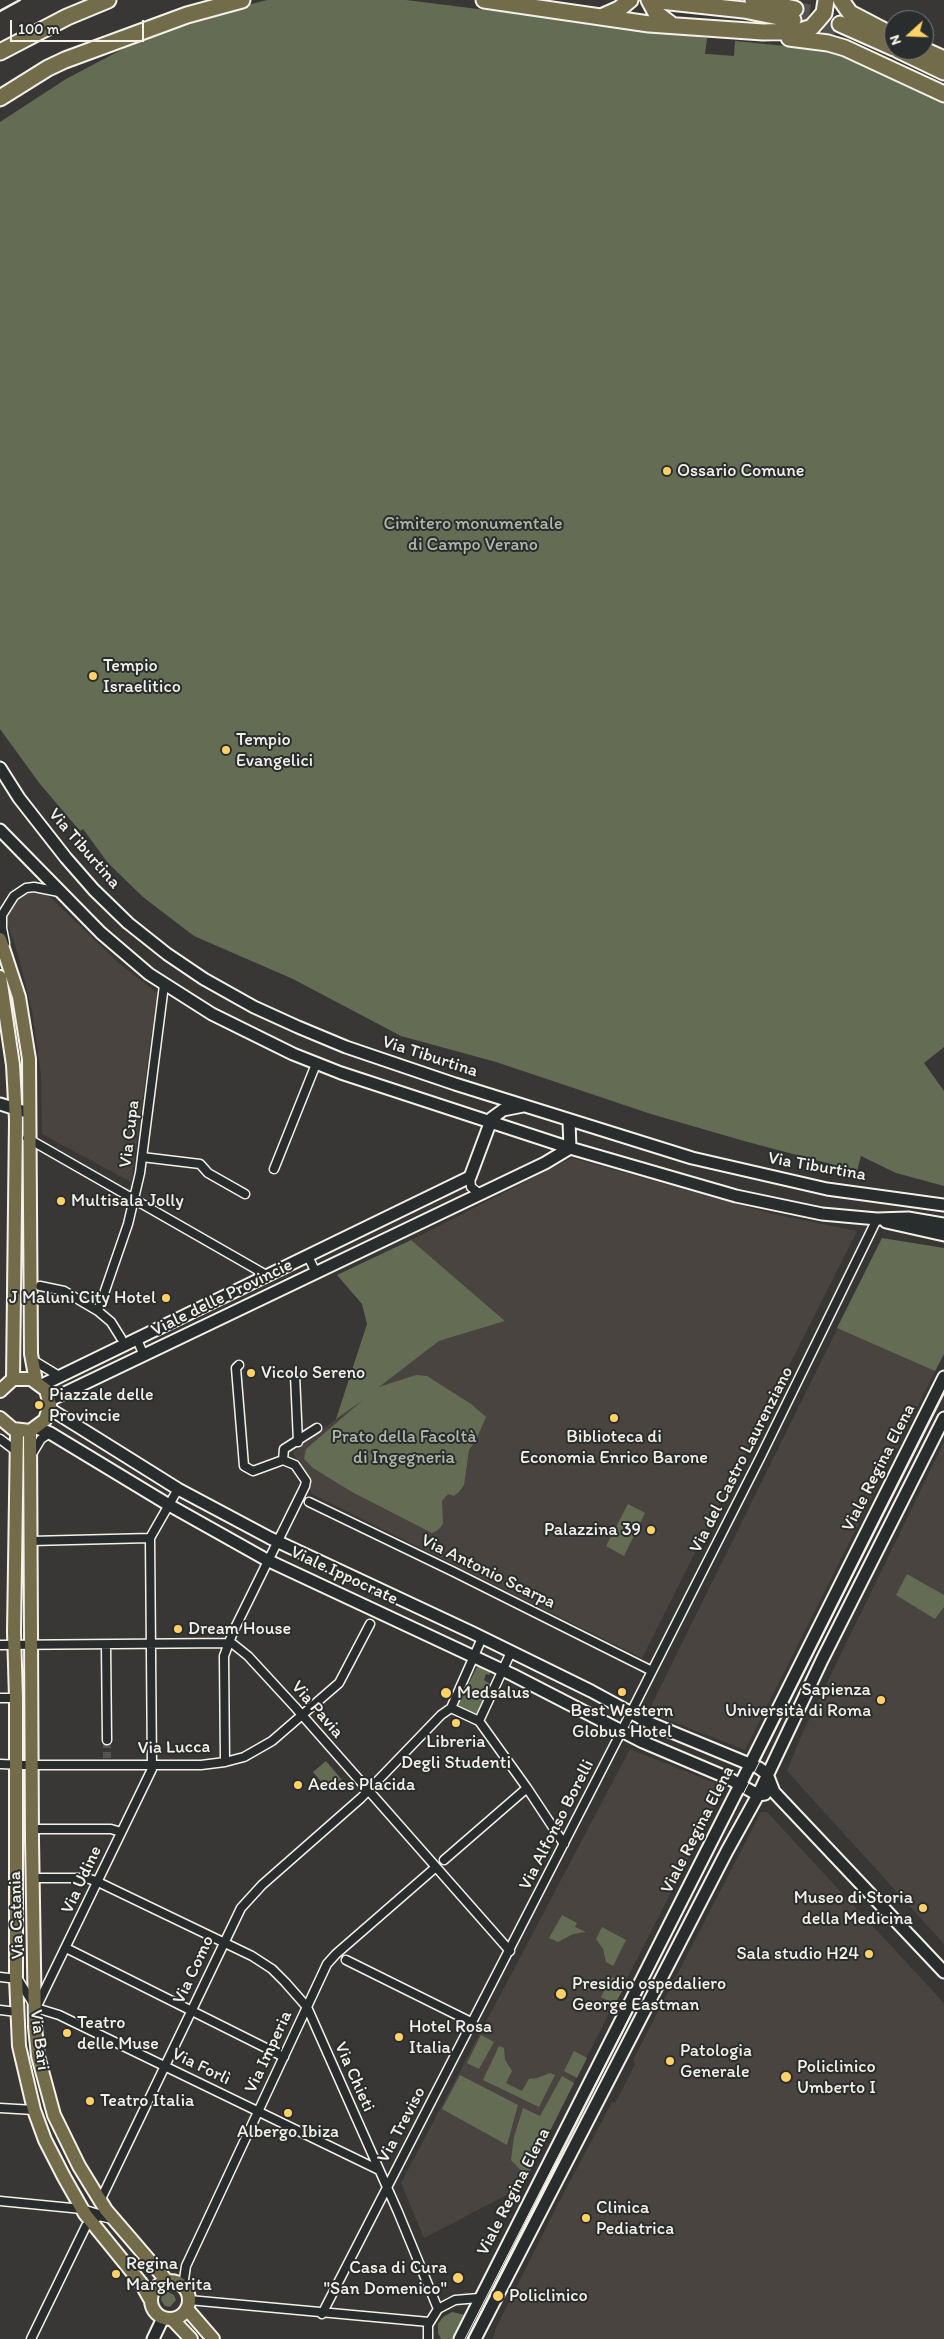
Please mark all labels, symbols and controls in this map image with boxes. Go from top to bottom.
scale bar [12,10,146,42]
north arrow [884,10,934,60]
text: 100 m [18,20,59,38]
text: N [886,33,905,47]
place label: Ossario Comune [677,460,804,482]
marker: Ossario Comune [661,465,673,477]
park label: Cimitero monumentale di Campo Verano [383,513,563,556]
place label: Tempio Israelitico [103,655,181,698]
marker: Tempio Israelitico [87,670,99,682]
place label: Tempio Evangelici [236,729,313,772]
marker: Tempio Evangelici [220,744,232,756]
street label: Via Tiburtina [43,804,125,894]
street label: Via Tiburtina [379,1031,481,1083]
street label: Via Cupa [115,1099,145,1169]
street label: Via Tiburtina [766,1148,868,1186]
place label: Multisala Jolly [71,1190,184,1212]
marker: Multisala Jolly [55,1195,67,1207]
street label: Viale delle Provincie [148,1254,296,1342]
place label: J Maluni City Hotel [9,1287,156,1309]
marker: J Maluni City Hotel [160,1292,172,1304]
place label: Vicolo Sereno [261,1362,365,1384]
street label: Via del Castro Laurenziano [685,1363,799,1557]
marker: Vicolo Sereno [245,1367,257,1379]
place label: Piazzale delle Provincie [49,1384,154,1426]
marker: Piazzale delle Provincie [33,1399,45,1411]
street label: Viale Regina Elena [838,1401,920,1535]
marker: Biblioteca di Economia Enrico Barone [608,1412,620,1424]
park label: Prato della Facoltà di Ingegneria [331,1426,477,1468]
place label: Biblioteca di Economia Enrico Barone [520,1426,708,1468]
place label: Palazzina 39 [544,1519,641,1541]
marker: Palazzina 39 [645,1524,657,1536]
street label: Via Antonio Scarpa [417,1530,559,1614]
street label: Viale Ippocrate [287,1542,401,1610]
place label: Dream House [188,1618,291,1640]
marker: Dream House [172,1623,184,1635]
street label: Via Pavia [286,1677,348,1743]
place label: Sapienza Università di Roma [725,1679,871,1722]
place label: Medsalus [457,1682,530,1704]
marker: Medsalus [439,1686,453,1700]
marker: Best Western Globus Hotel [616,1686,628,1698]
marker: Sapienza Università di Roma [875,1694,887,1706]
place label: Best Western Globus Hotel [571,1700,673,1742]
marker: Libreria Degli Studenti [450,1717,462,1729]
place label: Libreria Degli Studenti [401,1731,511,1774]
street label: Via Lucca [138,1737,210,1759]
street label: Via Alfonso Borelli [515,1756,599,1894]
street label: Viale Regina Elena [657,1763,739,1897]
place label: Aedes Placida [308,1774,415,1796]
marker: Aedes Placida [292,1779,304,1791]
street label: Via Udine [57,1843,107,1917]
street label: Via Catania [5,1871,29,1959]
place label: Museo di Storia della Medicina [794,1887,913,1930]
marker: Museo di Storia della Medicina [917,1902,929,1914]
street label: Via Como [169,1932,219,2008]
place label: Sala studio H24 [736,1943,859,1965]
marker: Sala studio H24 [863,1948,875,1960]
place label: Presidio ospedaliero George Eastman [572,1973,726,2016]
marker: Presidio ospedaliero George Eastman [554,1987,568,2001]
street label: Via Imperia [241,2007,297,2097]
street label: Via Bari [25,2008,53,2072]
place label: Teatro delle Muse [77,2012,159,2054]
place label: Hotel Rosa Italia [409,2016,492,2058]
marker: Teatro delle Muse [61,2027,73,2039]
marker: Hotel Rosa Italia [393,2031,405,2043]
street label: Via Chieti [329,2039,379,2115]
place label: Patologia Generale [680,2040,752,2082]
street label: Via Forlì [168,2044,234,2090]
marker: Patologia Generale [664,2055,676,2067]
place label: Policlinico Umberto I [797,2056,876,2098]
marker: Policlinico Umberto I [779,2070,793,2084]
street label: Via Treviso [373,2083,431,2167]
place label: Teatro Italia [100,2090,194,2112]
marker: Teatro Italia [84,2095,96,2107]
marker: Albergo Ibiza [282,2107,294,2119]
place label: Albergo Ibiza [237,2121,339,2143]
street label: Viale Regina Elena [473,2125,555,2259]
place label: Clinica Pediatrica [596,2197,674,2240]
marker: Clinica Pediatrica [580,2212,592,2224]
place label: Regina Margherita [126,2253,212,2296]
place label: Casa di Cura "San Domenico" [324,2257,447,2300]
marker: Regina Margherita [110,2268,122,2280]
marker: Casa di Cura "San Domenico" [451,2271,465,2285]
place label: Policlinico [509,2285,588,2307]
marker: Policlinico [491,2289,505,2303]

